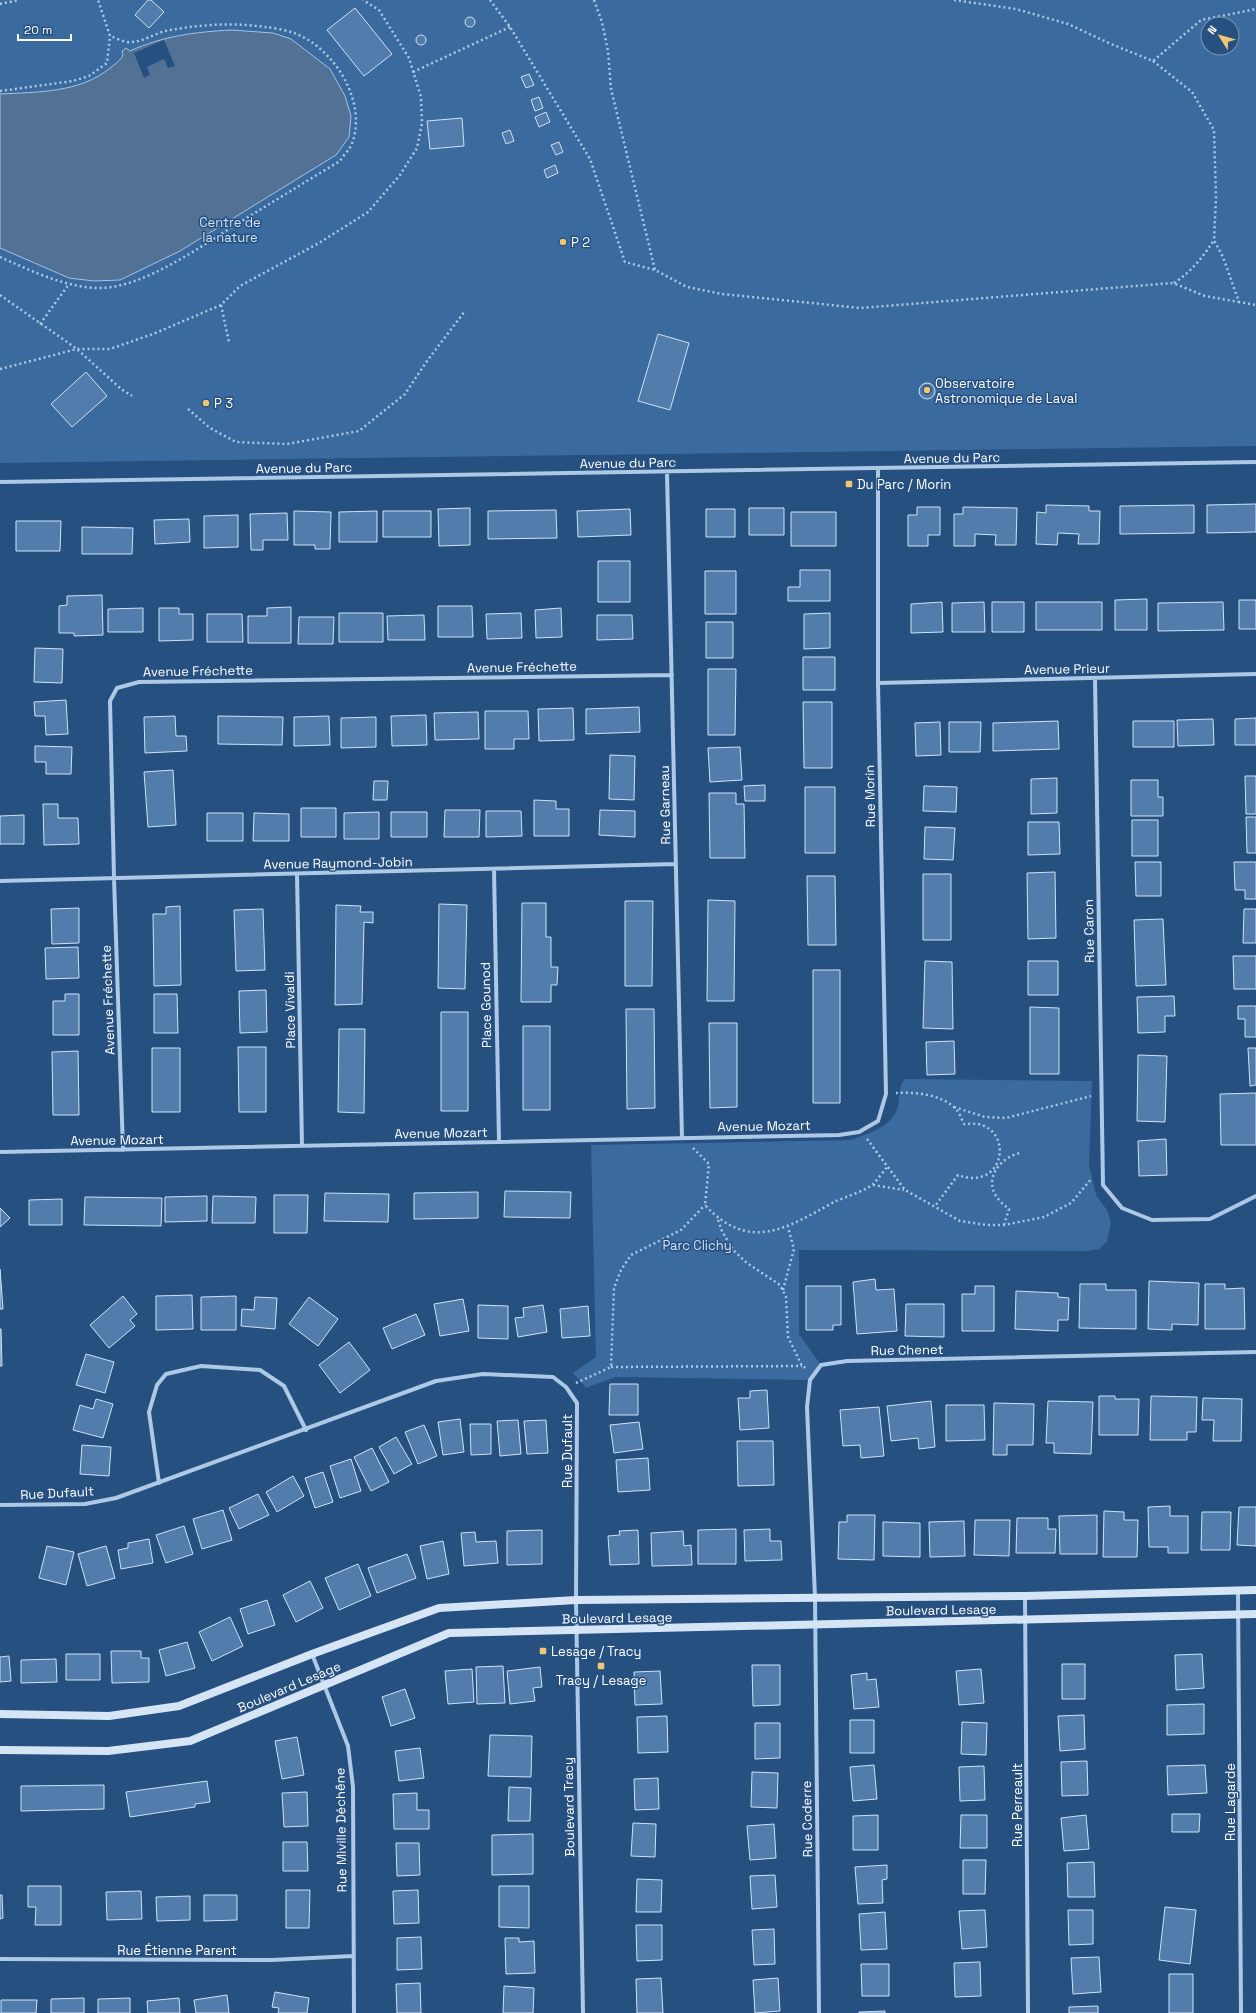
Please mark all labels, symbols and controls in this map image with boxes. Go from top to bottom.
scale bar [18,16,71,42]
north arrow [1200,16,1240,56]
text: 20 m [24,22,52,38]
text: N [1204,23,1220,37]
park label: Centre de la nature [199,214,261,246]
place label: P 2 [571,234,590,251]
marker: P 2 [558,237,568,247]
place label: Observatoire Astronomique de Laval [935,375,1077,407]
marker: Observatoire Astronomique de Laval [922,385,932,395]
place label: P 3 [214,395,233,412]
marker: P 3 [201,398,211,408]
street label: Avenue du Parc [904,449,1001,467]
street label: Avenue du Parc [580,454,677,472]
street label: Avenue du Parc [256,459,353,477]
place label: Du Parc / Morin [857,476,951,493]
marker: Du Parc / Morin [844,479,854,489]
street label: Avenue Fréchette [467,658,577,676]
street label: Avenue Prieur [1024,660,1110,678]
street label: Avenue Fréchette [143,662,253,680]
street label: Rue Garneau [656,765,674,845]
street label: Rue Morin [861,765,879,827]
street label: Avenue Raymond-Jobin [263,853,413,873]
street label: Rue Caron [1080,899,1098,963]
street label: Avenue Fréchette [98,945,118,1055]
street label: Place Gounod [477,962,495,1048]
street label: Place Vivaldi [281,971,299,1049]
street label: Avenue Mozart [717,1117,811,1135]
street label: Avenue Mozart [394,1124,488,1142]
street label: Avenue Mozart [70,1131,164,1149]
park label: Parc Clichy [662,1237,732,1254]
street label: Rue Chenet [871,1341,943,1359]
street label: Rue Dufault [559,1414,576,1488]
street label: Rue Dufault [20,1483,94,1503]
street label: Boulevard Lesage [885,1601,997,1619]
street label: Boulevard Lesage [561,1609,673,1627]
place label: Lesage / Tracy [551,1643,641,1660]
marker: Lesage / Tracy [538,1646,548,1656]
street label: Boulevard Lesage [235,1658,343,1716]
marker: Tracy / Lesage [596,1661,606,1671]
place label: Tracy / Lesage [556,1672,646,1689]
street label: Boulevard Tracy [560,1757,578,1857]
street label: Rue Perreault [1009,1763,1026,1847]
street label: Rue Lagarde [1222,1763,1239,1841]
street label: Rue Miville Déchêne [331,1768,351,1892]
street label: Rue Coderre [798,1780,816,1858]
street label: Rue Étienne Parent [117,1942,237,1959]

